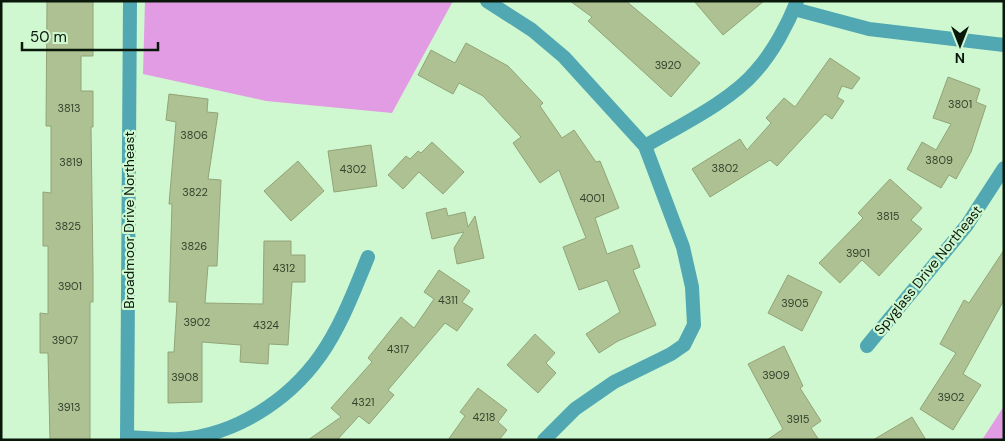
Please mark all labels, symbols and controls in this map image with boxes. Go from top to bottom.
scale bar [22,20,159,52]
north arrow [935,20,985,70]
text: 50 m [30,27,67,47]
text: N [955,49,965,67]
house number: 3920 [655,58,681,72]
house number: 3801 [948,97,972,111]
house number: 3813 [58,101,80,115]
house number: 3806 [180,128,208,142]
street label: Broadmoor Drive Northeast [120,131,138,309]
house number: 3809 [925,153,953,167]
house number: 3819 [59,155,83,169]
house number: 3802 [712,161,738,175]
house number: 4302 [340,162,366,176]
house number: 3822 [182,185,208,199]
house number: 4001 [579,191,605,205]
street label: Spyglass Drive Northeast [870,202,986,338]
house number: 3815 [876,209,900,223]
house number: 3825 [55,219,81,233]
house number: 3826 [181,239,207,253]
house number: 3901 [846,246,870,260]
house number: 4312 [273,261,295,275]
house number: 3901 [58,279,82,293]
house number: 4311 [438,293,458,307]
house number: 3905 [781,296,809,310]
house number: 3902 [184,315,210,329]
house number: 4324 [253,318,279,332]
house number: 3907 [52,333,78,347]
house number: 4317 [387,342,409,356]
house number: 3909 [762,368,790,382]
house number: 3908 [171,370,199,384]
house number: 3902 [938,390,964,404]
house number: 4321 [352,395,374,409]
house number: 3913 [58,400,80,414]
house number: 4218 [472,410,496,424]
house number: 3915 [786,412,810,426]

